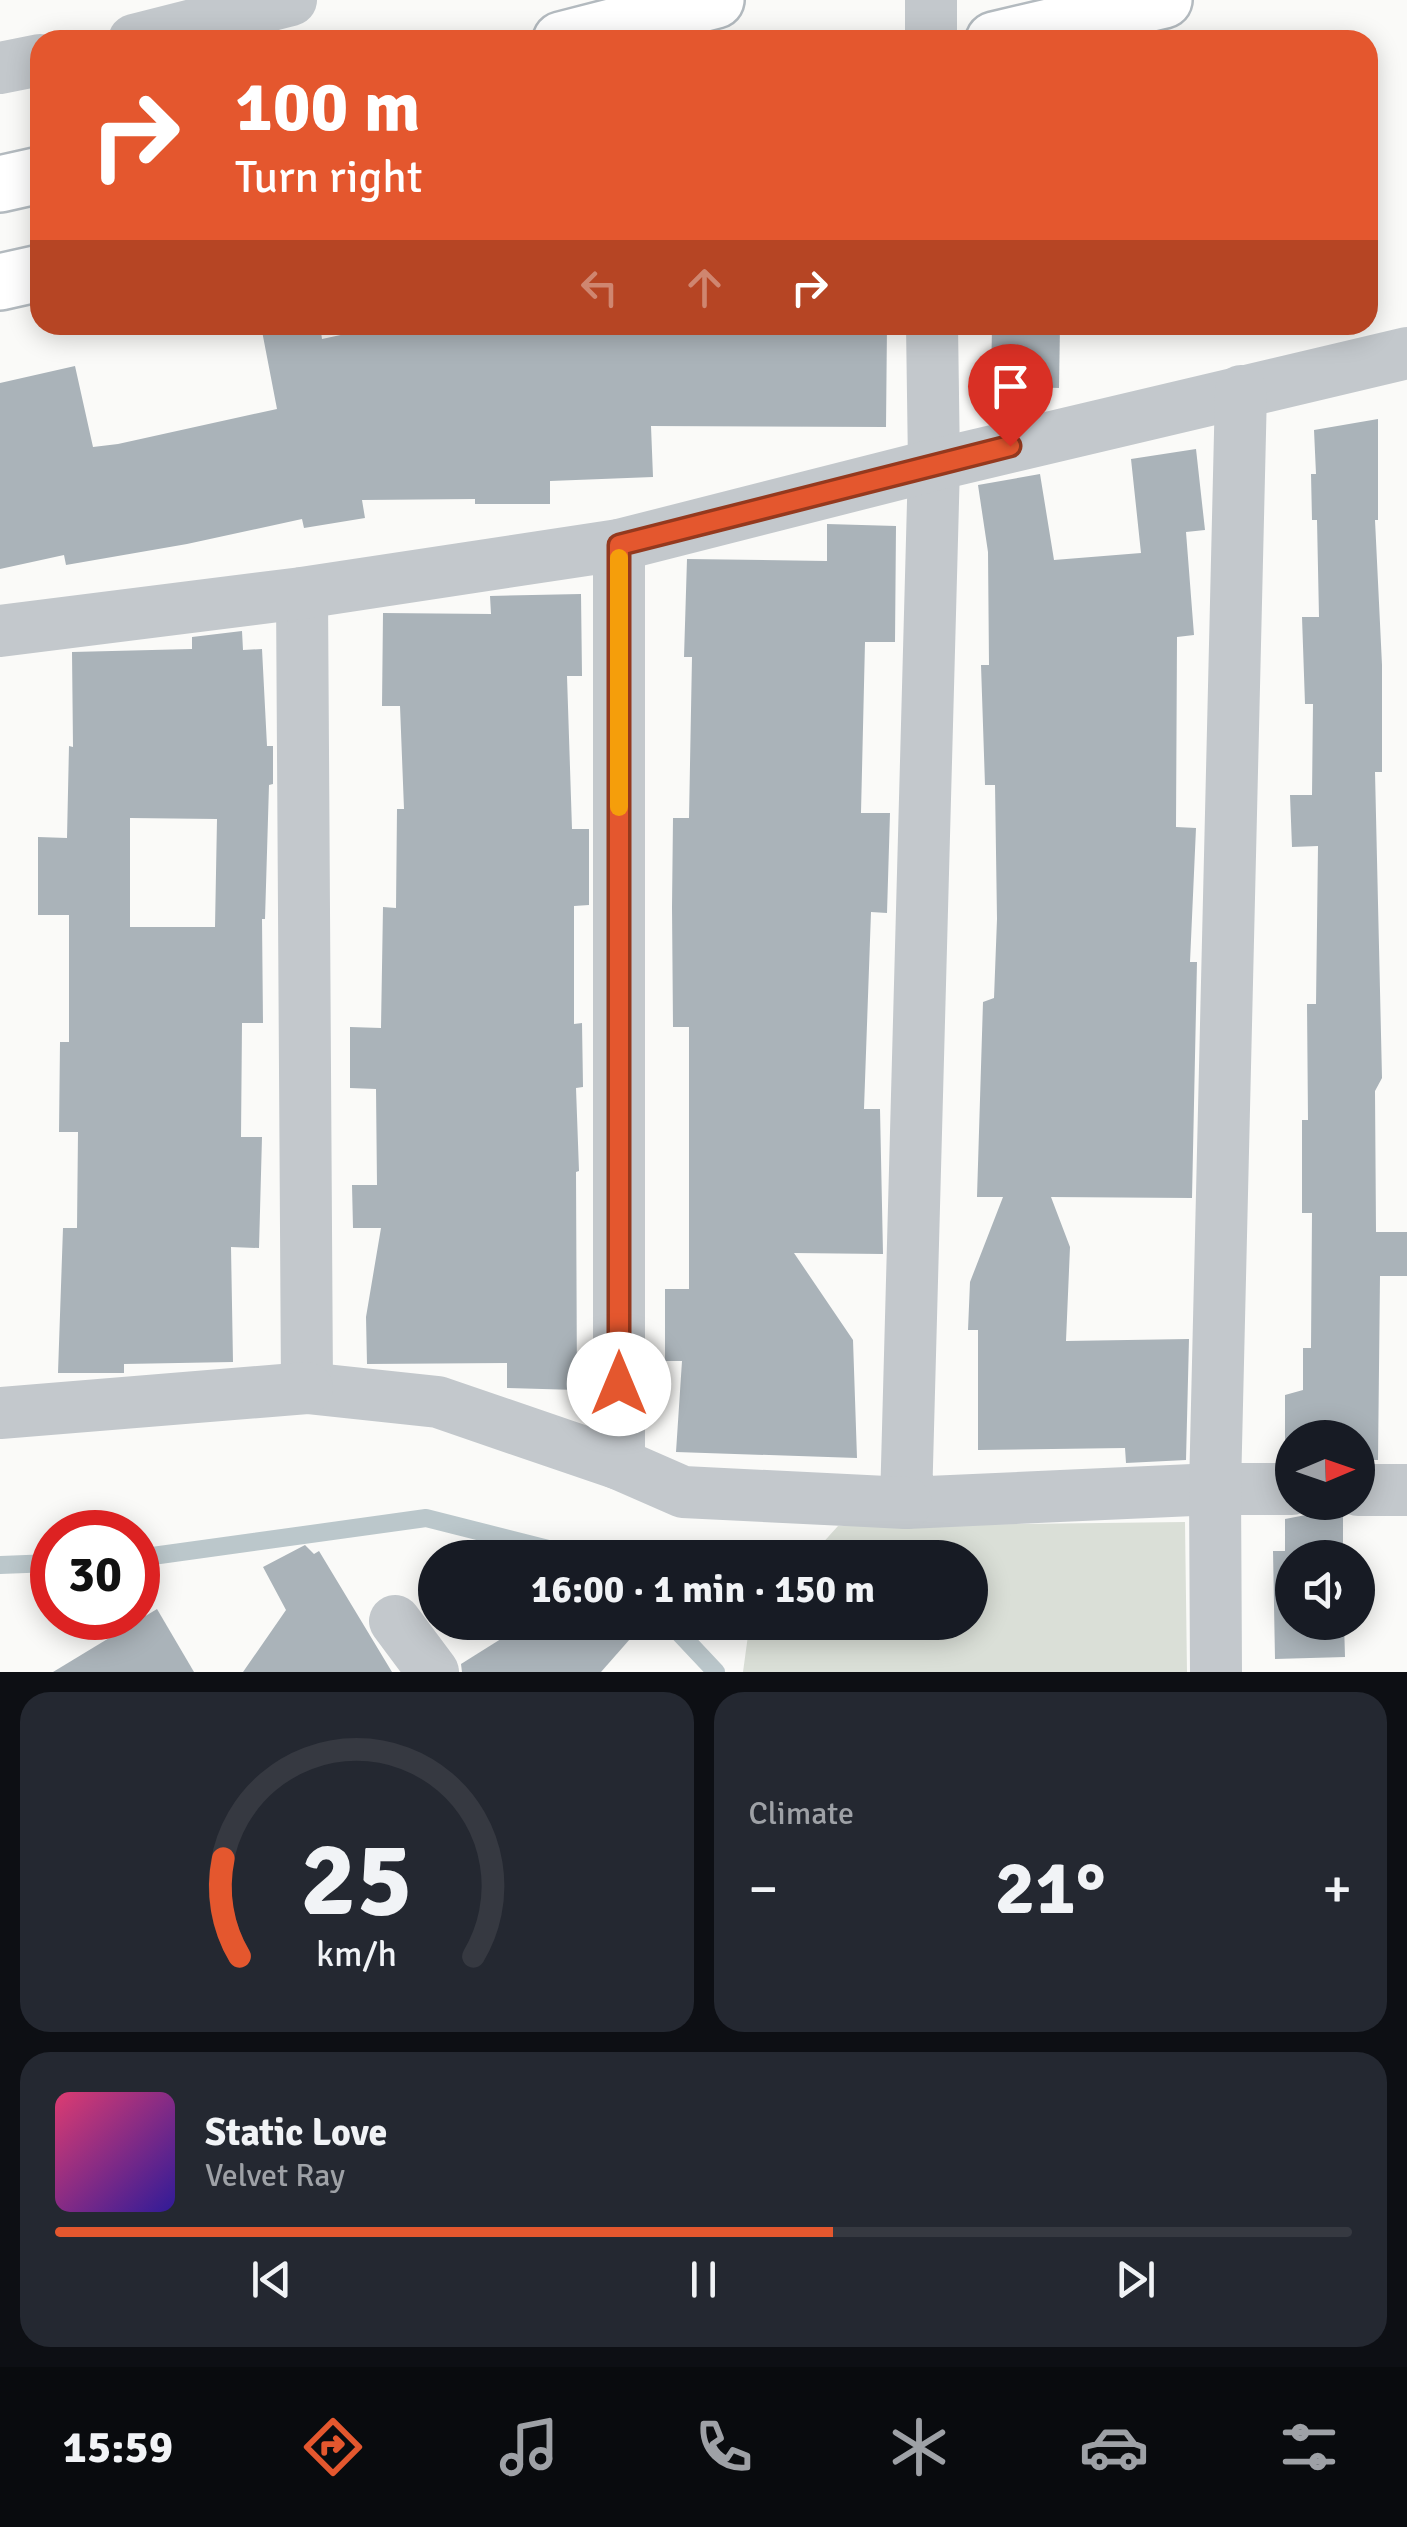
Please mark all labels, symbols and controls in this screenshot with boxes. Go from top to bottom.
text: 100 m [235,64,420,150]
icon: right [70,70,200,200]
text: Turn right [235,150,423,205]
icon: left [572,260,627,315]
icon: ahead [677,260,732,315]
icon: right [782,260,837,315]
pin [968,344,1053,447]
icon: arrive [983,359,1038,414]
position arrow [567,1332,671,1436]
north arrow [1275,1420,1375,1520]
map controls [1275,1420,1375,1640]
speed limit sign: 30 [30,1510,160,1640]
button: sound [1275,1540,1375,1640]
text: 16:00 · 1 min · 150 m [531,1566,875,1613]
text: Climate [749,1794,854,1833]
text: 25 [301,1816,413,1944]
text: 21° [995,1842,1106,1935]
text: − [749,1855,778,1923]
text: + [1322,1855,1352,1923]
text: km/h [316,1932,397,1976]
text: Static Love [205,2109,387,2156]
text: Velvet Ray [205,2156,345,2195]
icon: previous [244,2252,299,2307]
icon: pause [676,2252,731,2307]
icon: next [1108,2252,1163,2307]
icon: directions [298,2412,368,2482]
icon: music [494,2412,564,2482]
icon: phone [689,2412,759,2482]
icon: climate [884,2412,954,2482]
icon: car [1079,2412,1149,2482]
icon: filters [1274,2412,1344,2482]
text: 15:59 [63,2420,173,2475]

